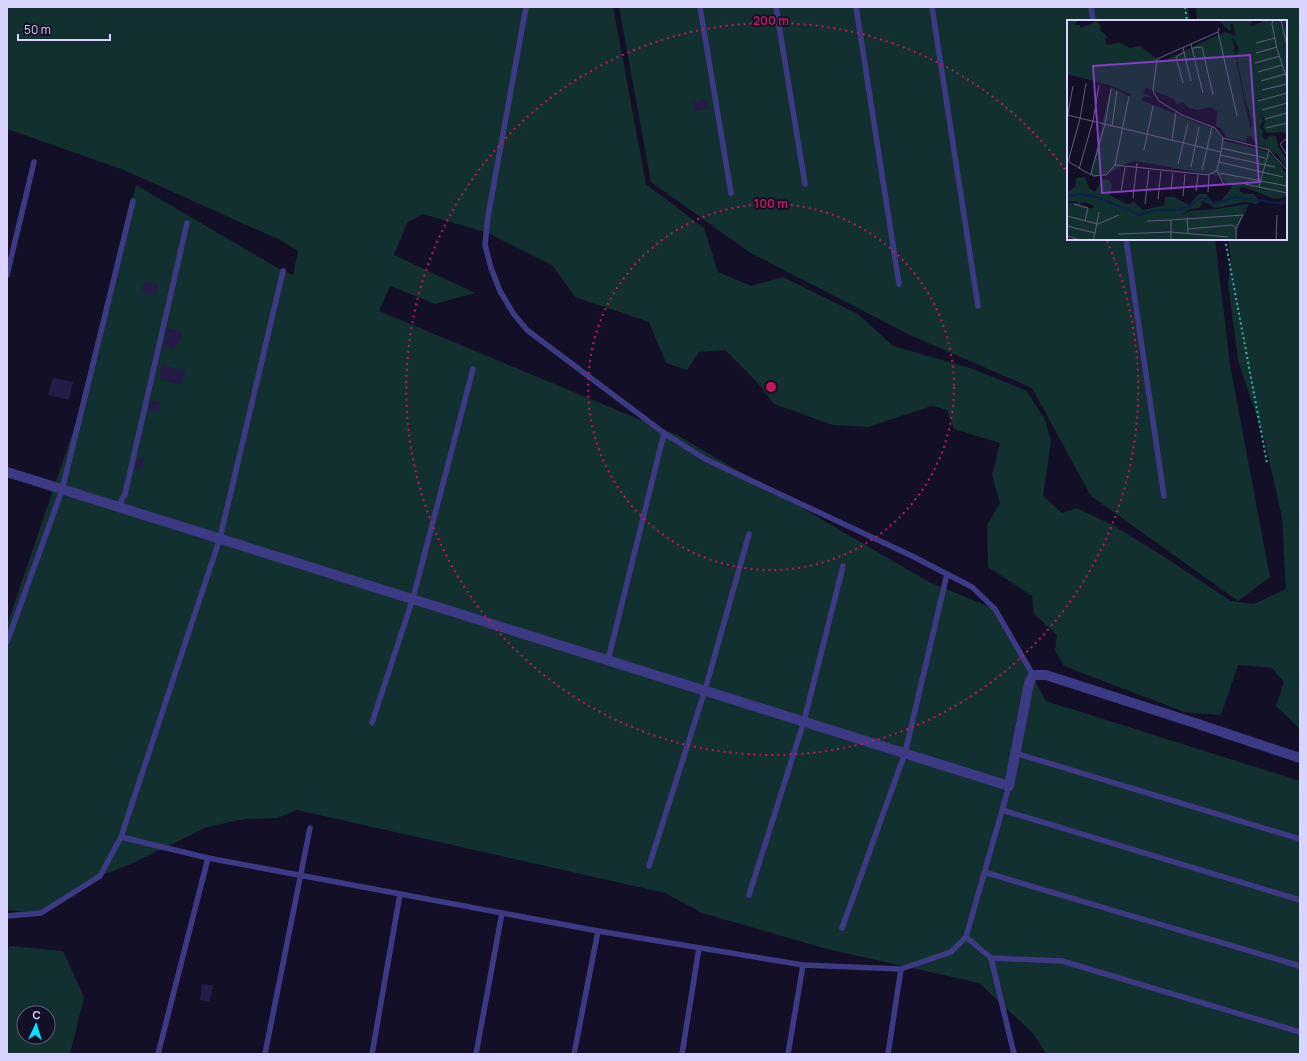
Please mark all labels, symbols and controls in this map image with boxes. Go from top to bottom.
text: 200 m [753,12,789,29]
scale bar [18,16,110,42]
inset map [1067,20,1287,240]
text: 50 m [24,21,51,38]
text: 100 m [754,195,788,212]
centre of rings [764,380,778,394]
north arrow [16,1005,56,1045]
text: С [32,1007,41,1022]

